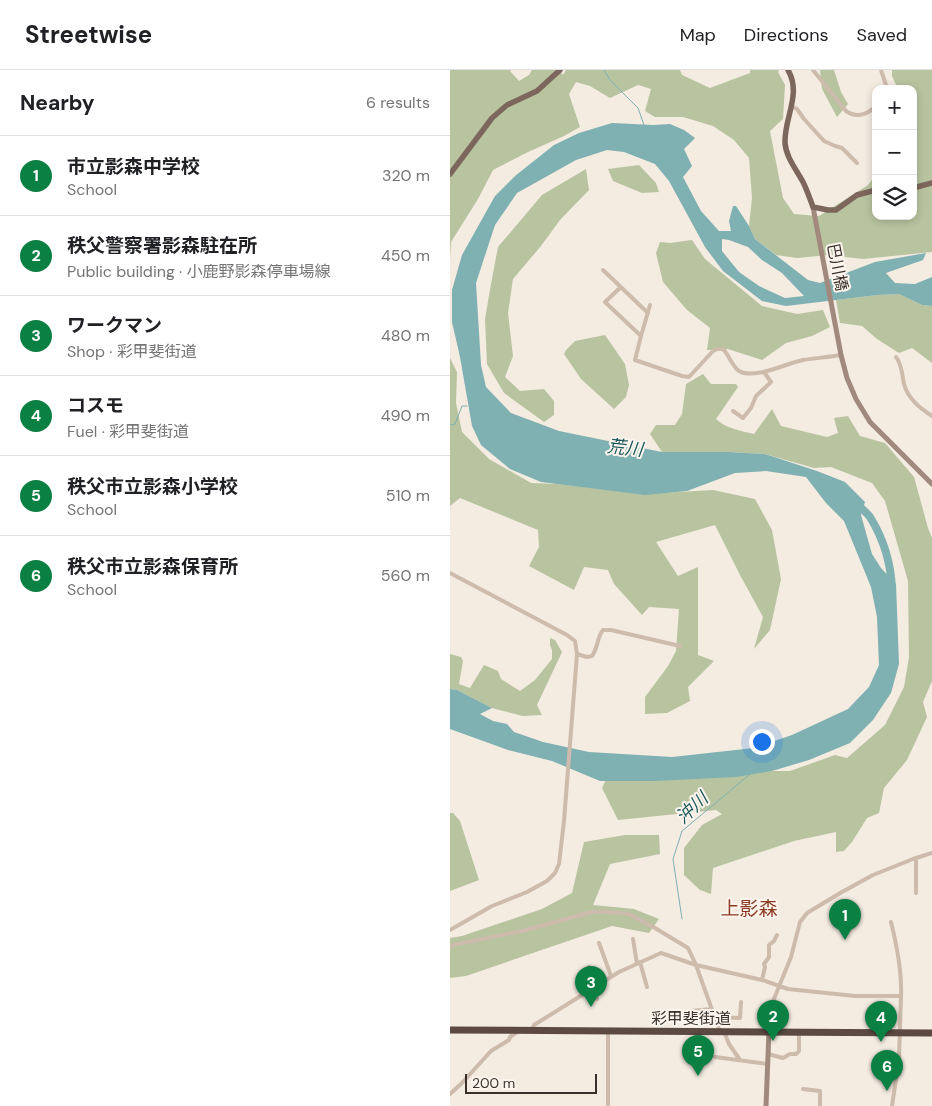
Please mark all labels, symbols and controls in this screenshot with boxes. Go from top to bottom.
text: Streetwise [25,19,152,50]
text: Map [680,23,716,47]
text: Directions [744,23,829,47]
text: Saved [857,23,907,47]
map controls [872,85,917,220]
button: + [872,85,917,130]
text: Nearby [20,89,94,117]
text: 6 results [366,92,430,113]
button: − [872,130,917,175]
text: 市立影森中学校 [67,154,200,179]
text: 1 [33,165,39,186]
text: 320 m [382,165,430,186]
button: layers [872,175,917,220]
text: School [67,179,117,200]
text: 秩父警察署影森駐在所 [67,233,257,258]
street label: 巴川橋 [823,242,852,293]
text: 2 [31,245,41,266]
text: 450 m [381,245,430,266]
text: Public building · 小鹿野影森停車場線 [67,261,331,282]
text: ワークマン [67,313,162,338]
text: 3 [31,325,41,346]
text: 480 m [381,325,430,346]
text: Shop · 彩甲斐街道 [67,341,197,362]
text: コスモ [67,393,124,418]
text: 4 [31,405,41,426]
text: 490 m [381,405,430,426]
text: Fuel · 彩甲斐街道 [67,421,189,442]
water label: 荒川 [606,434,646,462]
text: 秩父市立影森小学校 [67,474,238,499]
text: 5 [31,485,41,506]
text: 510 m [386,485,430,506]
text: School [67,499,117,520]
text: 秩父市立影森保育所 [67,554,238,579]
text: 6 [31,565,41,586]
text: 560 m [381,565,430,586]
text: School [67,579,117,600]
your location [749,729,775,755]
water label: 沖川 [671,786,715,829]
district label: 上影森 [720,896,778,921]
pin: 1 [829,899,861,940]
pin: 3 [575,966,607,1007]
pin: 2 [757,1000,789,1041]
pin: 4 [865,1001,897,1042]
street label: 彩甲斐街道 [651,1008,731,1029]
pin: 5 [682,1035,714,1076]
pin: 6 [871,1050,903,1091]
scale bar [465,1071,598,1094]
text: 200 m [472,1074,515,1092]

